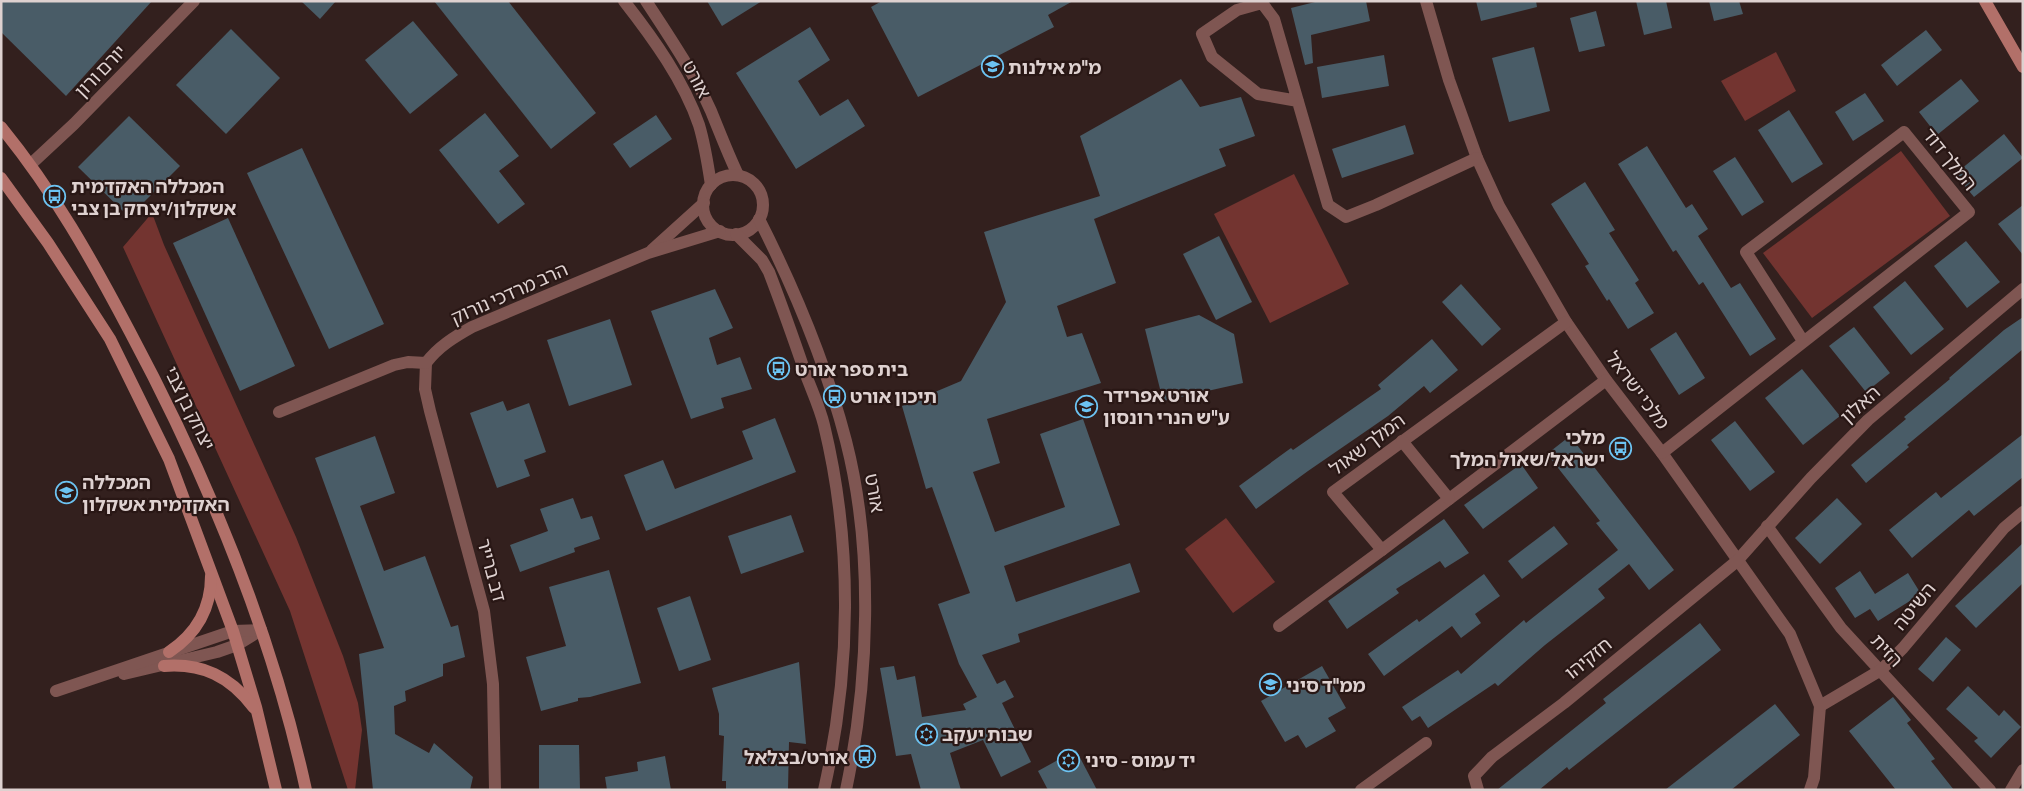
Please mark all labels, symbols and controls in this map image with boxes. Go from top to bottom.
street label: יורם ורון [70,41,132,103]
school or university icon: מ"מ אילנות [980,55,1004,79]
street label: אורט [676,57,715,102]
place label: מ"מ אילנות [1008,57,1101,80]
street label: המלך דוד [1917,124,1981,196]
place label: המכללה האקדמית אשקלון/יצחק בן צבי [71,176,237,221]
bus stop icon: המכללה האקדמית אשקלון/יצחק בן צבי [43,185,67,209]
street label: הרב מרדכי נורוק [447,258,572,330]
street label: מלכי ישראל [1600,347,1674,434]
bus stop icon: בית ספר אורט [767,357,791,381]
place label: בית ספר אורט [795,359,908,382]
street label: יצחק בן צבי [159,363,219,454]
street label: האלון [1836,381,1886,429]
bus stop icon: תיכון אורט [822,384,846,408]
place label: אורט אפרידר ע"ש הנרי רונסון [1103,385,1230,430]
place label: תיכון אורט [850,386,937,409]
school or university icon: אורט אפרידר ע"ש הנרי רונסון [1075,394,1099,418]
street label: המלך שאול [1326,409,1410,481]
place label: מלכי ישראל/שאול המלך [1450,427,1605,472]
bus stop icon: מלכי ישראל/שאול המלך [1609,436,1633,460]
place label: המכללה האקדמית אשקלון [82,472,230,517]
street label: אורט [859,472,888,515]
school or university icon: המכללה האקדמית אשקלון [54,481,78,505]
street label: דב ברייר [471,536,510,605]
street label: השיטה [1889,578,1941,636]
street label: הזית [1865,630,1907,672]
street label: חזקיהו [1561,633,1617,685]
school or university icon: ממ"ד סיני [1258,673,1282,697]
place label: ממ"ד סיני [1286,675,1366,698]
synagogue icon: שבות יעקב [914,722,938,746]
place label: שבות יעקב [942,724,1033,747]
bus stop icon: אורט/בצלאל [852,745,876,769]
place label: אורט/בצלאל [744,747,848,770]
synagogue icon: יד עמוס - סיני [1057,748,1081,772]
place label: יד עמוס - סיני [1085,750,1196,773]

